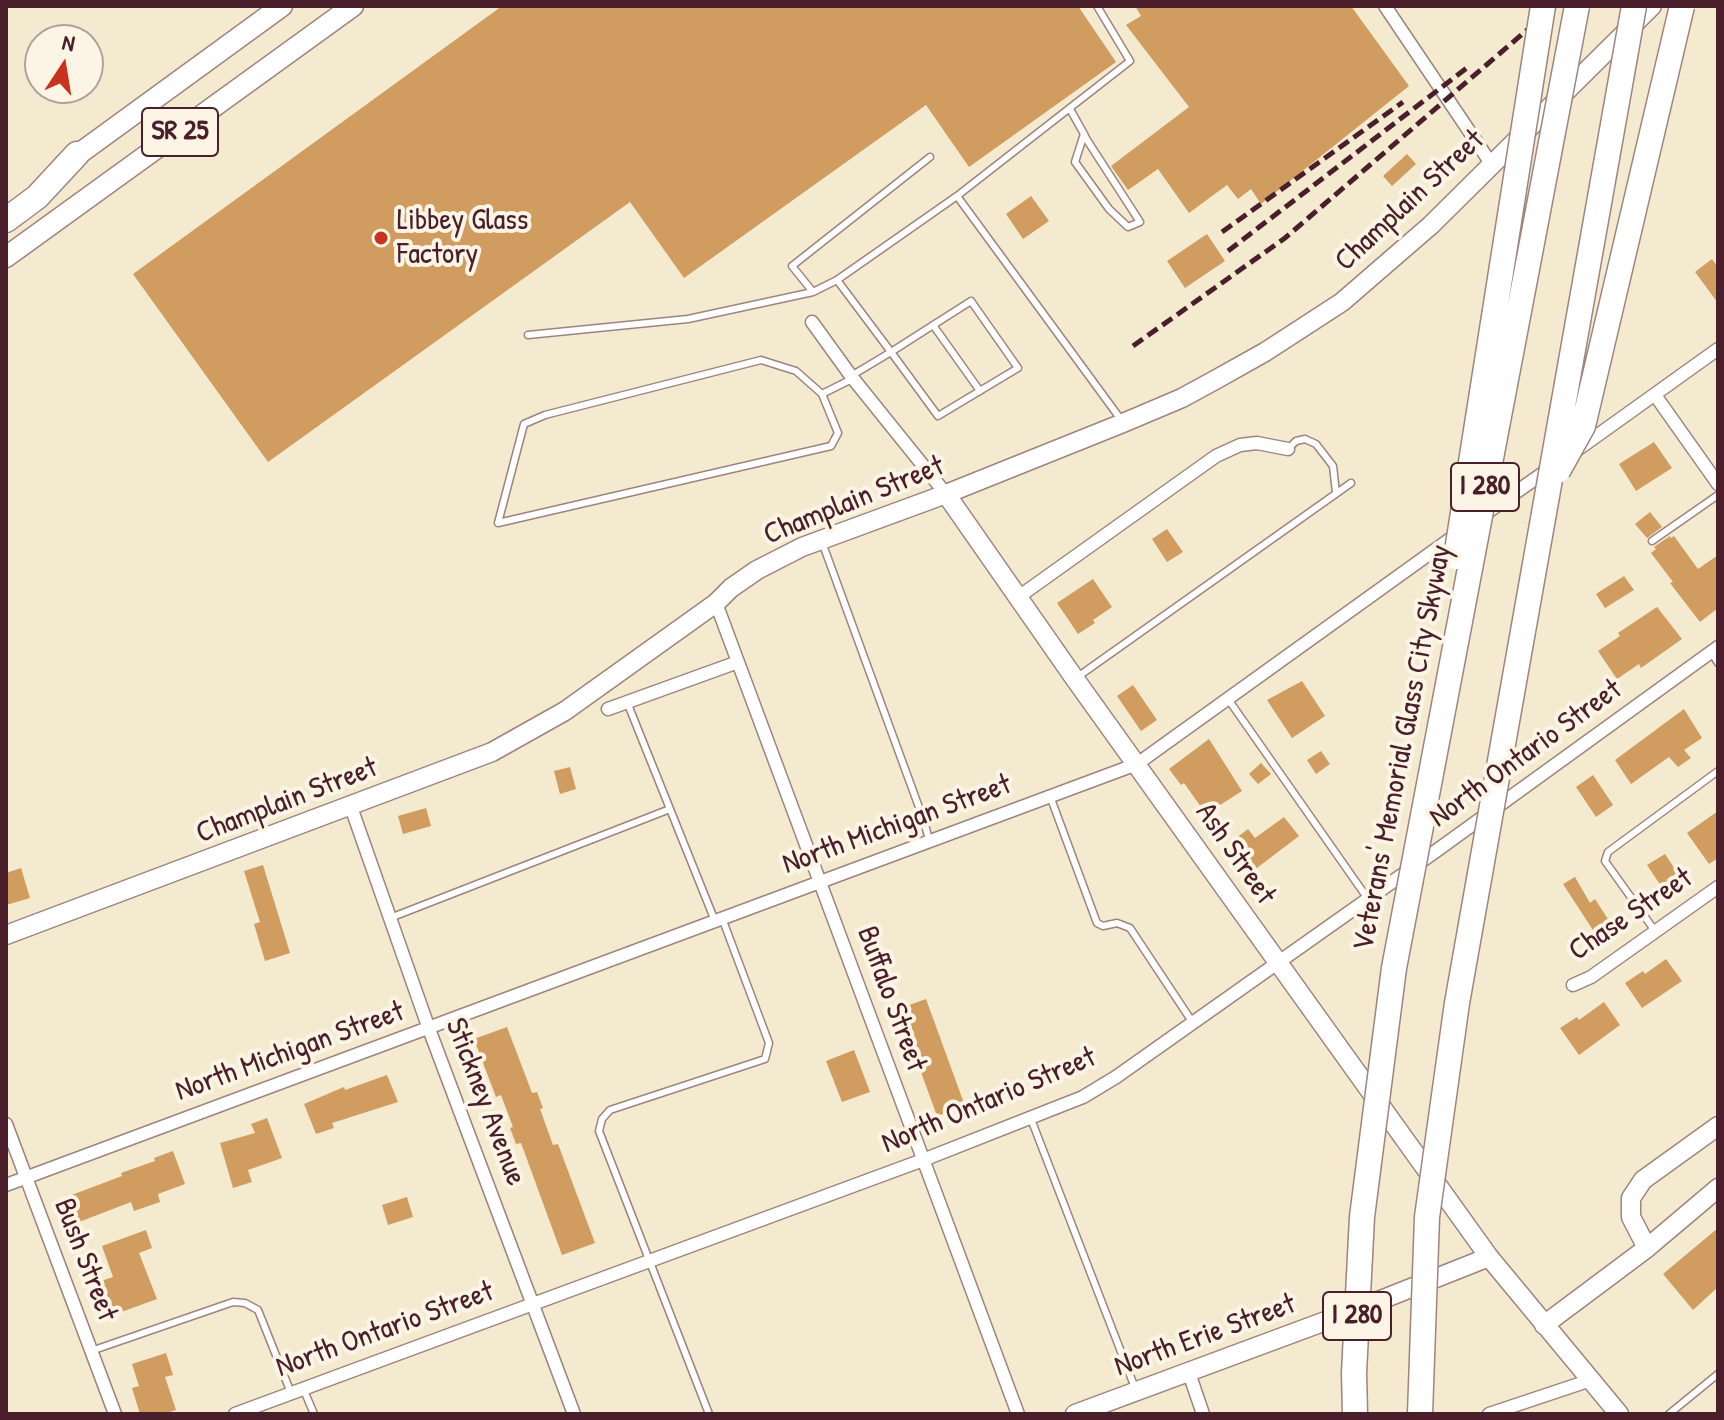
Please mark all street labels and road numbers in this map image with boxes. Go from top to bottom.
road number: SR 25 [142,108,218,156]
street label: Champlain Street [1328,123,1492,279]
street label: Champlain Street [759,449,949,553]
road number: I 280 [1451,463,1519,511]
street label: Veterans' Memorial Glass City Skyway [1346,542,1460,954]
street label: North Ontario Street [1423,672,1629,836]
street label: Champlain Street [191,750,383,852]
street label: North Michigan Street [778,767,1016,883]
street label: Ash Street [1187,796,1283,912]
street label: Chase Street [1562,861,1700,969]
street label: Buffalo Street [848,922,934,1076]
street label: North Michigan Street [171,994,409,1110]
street label: Stickney Avenue [437,1013,533,1191]
street label: North Ontario Street [877,1040,1101,1162]
street label: Bush Street [45,1194,125,1326]
street label: North Ontario Street [271,1274,499,1386]
street label: North Erie Street [1110,1287,1300,1385]
road number: I 280 [1323,1292,1391,1340]

